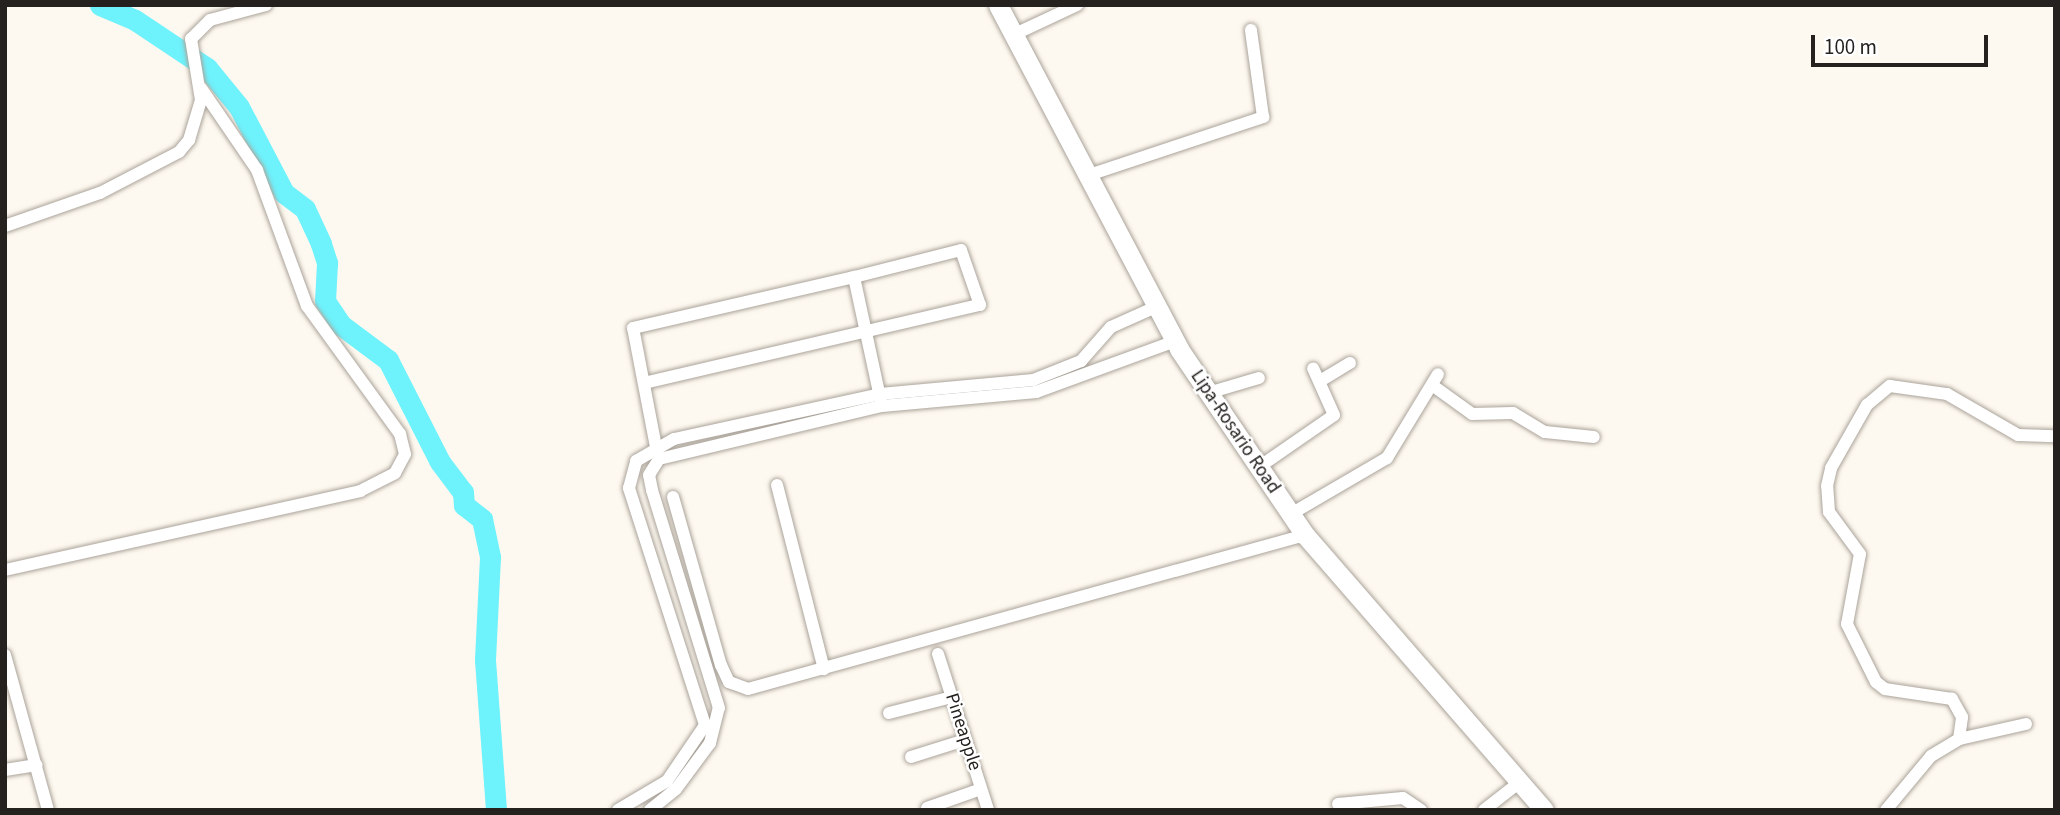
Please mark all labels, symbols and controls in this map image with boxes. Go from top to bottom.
scale bar [1815,21,1992,65]
text: 100 m [1824,32,1877,62]
street label: Lipa-Rosario Road [1185,366,1285,498]
street label: Pineapple [940,690,986,774]

